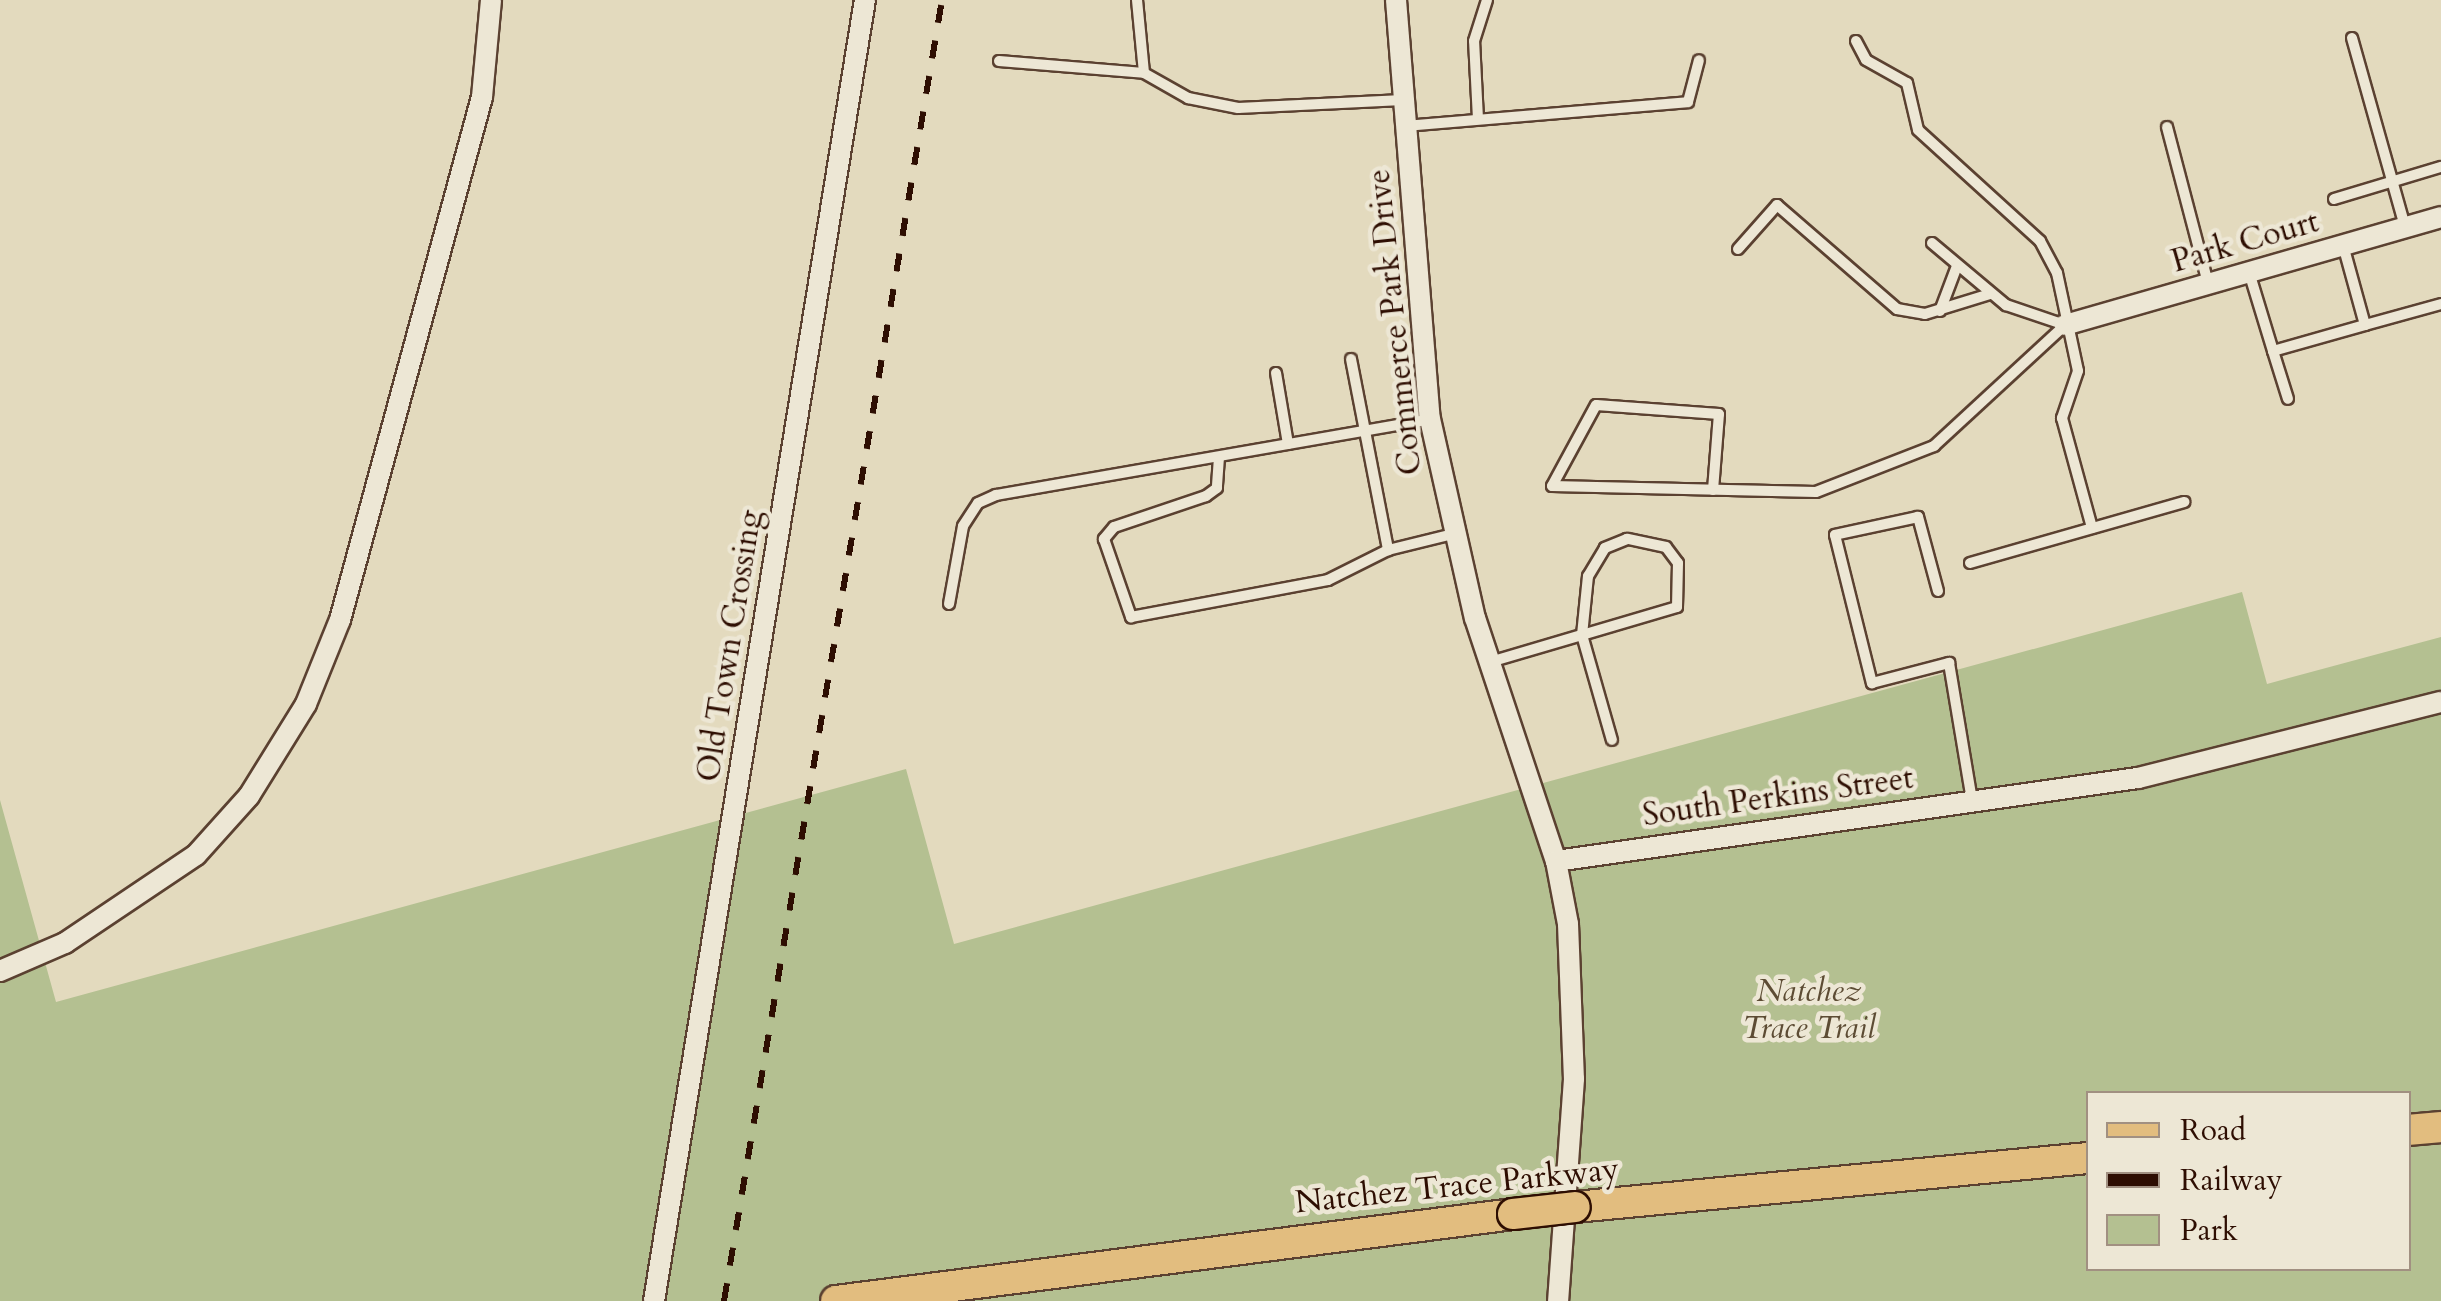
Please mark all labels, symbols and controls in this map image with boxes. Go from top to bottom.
street label: Commerce Park Drive [1360,167,1430,477]
street label: Park Court [2167,203,2323,281]
street label: Old Town Crossing [690,507,770,785]
street label: South Perkins Street [1640,759,1916,835]
park label: Natchez Trace Trail [1742,973,1876,1048]
legend [2086,1091,2411,1271]
text: Road [2180,1110,2246,1151]
street label: Natchez Trace Parkway [1293,1150,1621,1222]
text: Railway [2180,1160,2283,1201]
text: Park [2180,1210,2238,1251]

